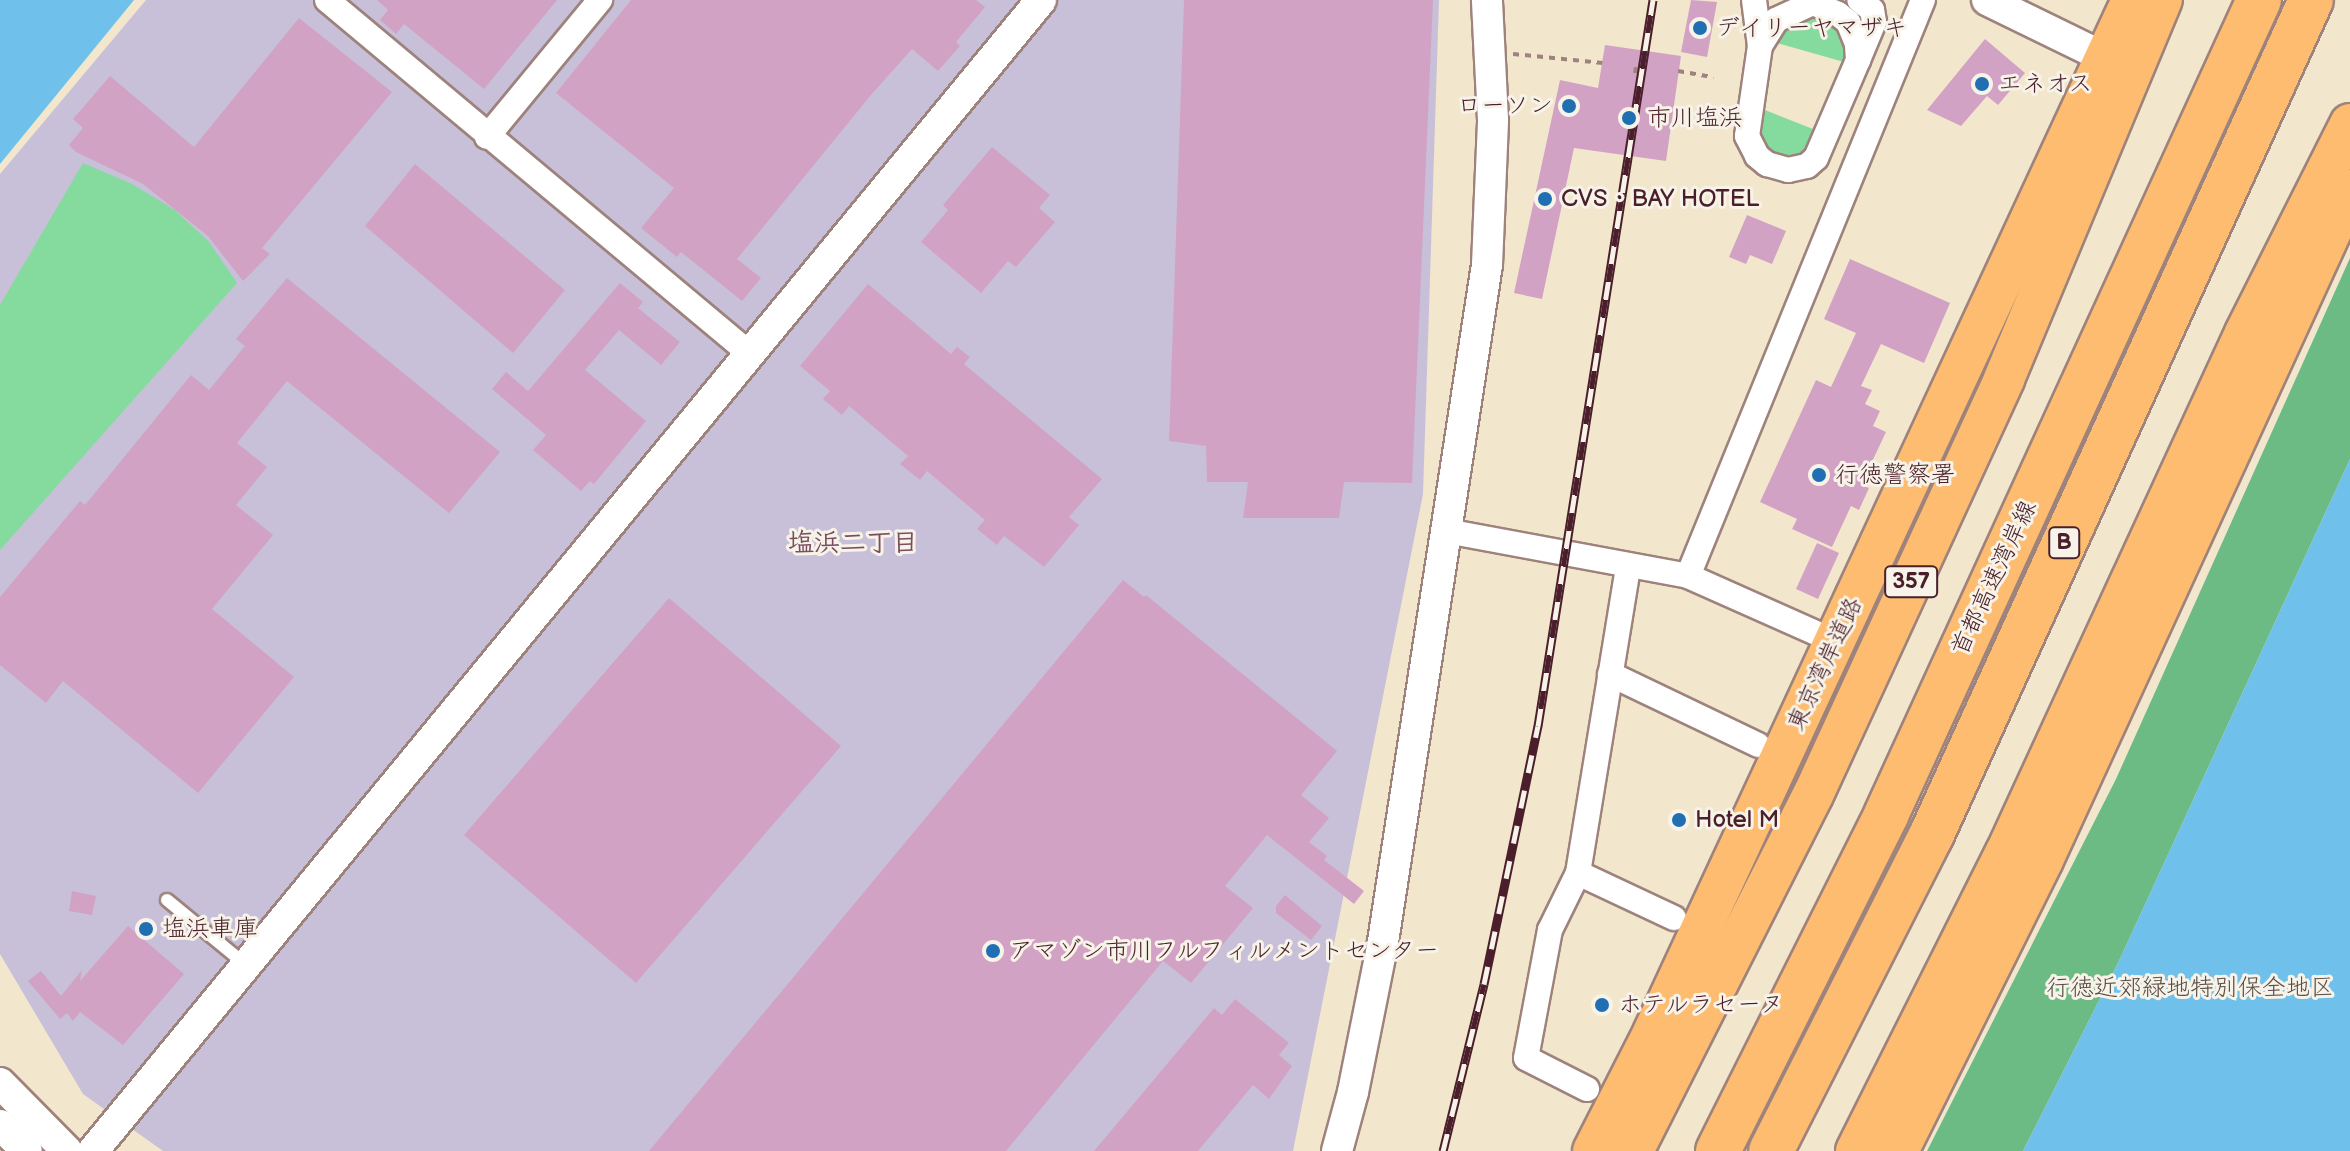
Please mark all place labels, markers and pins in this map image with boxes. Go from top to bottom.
place label: デイリーヤマザキ [1716,14,1908,42]
marker: デイリーヤマザキ [1691,19,1709,37]
place label: エネオス [1998,70,2094,98]
marker: エネオス [1973,75,1991,93]
place label: ローソン [1457,92,1553,120]
marker: ローソン [1560,97,1578,115]
place label: 市川塩浜 [1647,104,1743,132]
marker: 市川塩浜 [1618,107,1640,129]
place label: CVS・BAY HOTEL [1561,185,1759,213]
marker: CVS・BAY HOTEL [1536,190,1554,208]
place label: 行徳警察署 [1835,461,1955,489]
marker: 行徳警察署 [1810,466,1828,484]
place label: Hotel M [1695,806,1779,834]
marker: Hotel M [1670,811,1688,829]
place label: 塩浜車庫 [162,915,258,943]
marker: 塩浜車庫 [137,920,155,938]
place label: アマゾン市川フルフィルメントセンター [1009,937,1441,965]
marker: アマゾン市川フルフィルメントセンター [984,942,1002,960]
place label: ホテルラセーヌ [1618,991,1786,1019]
marker: ホテルラセーヌ [1593,996,1611,1014]

